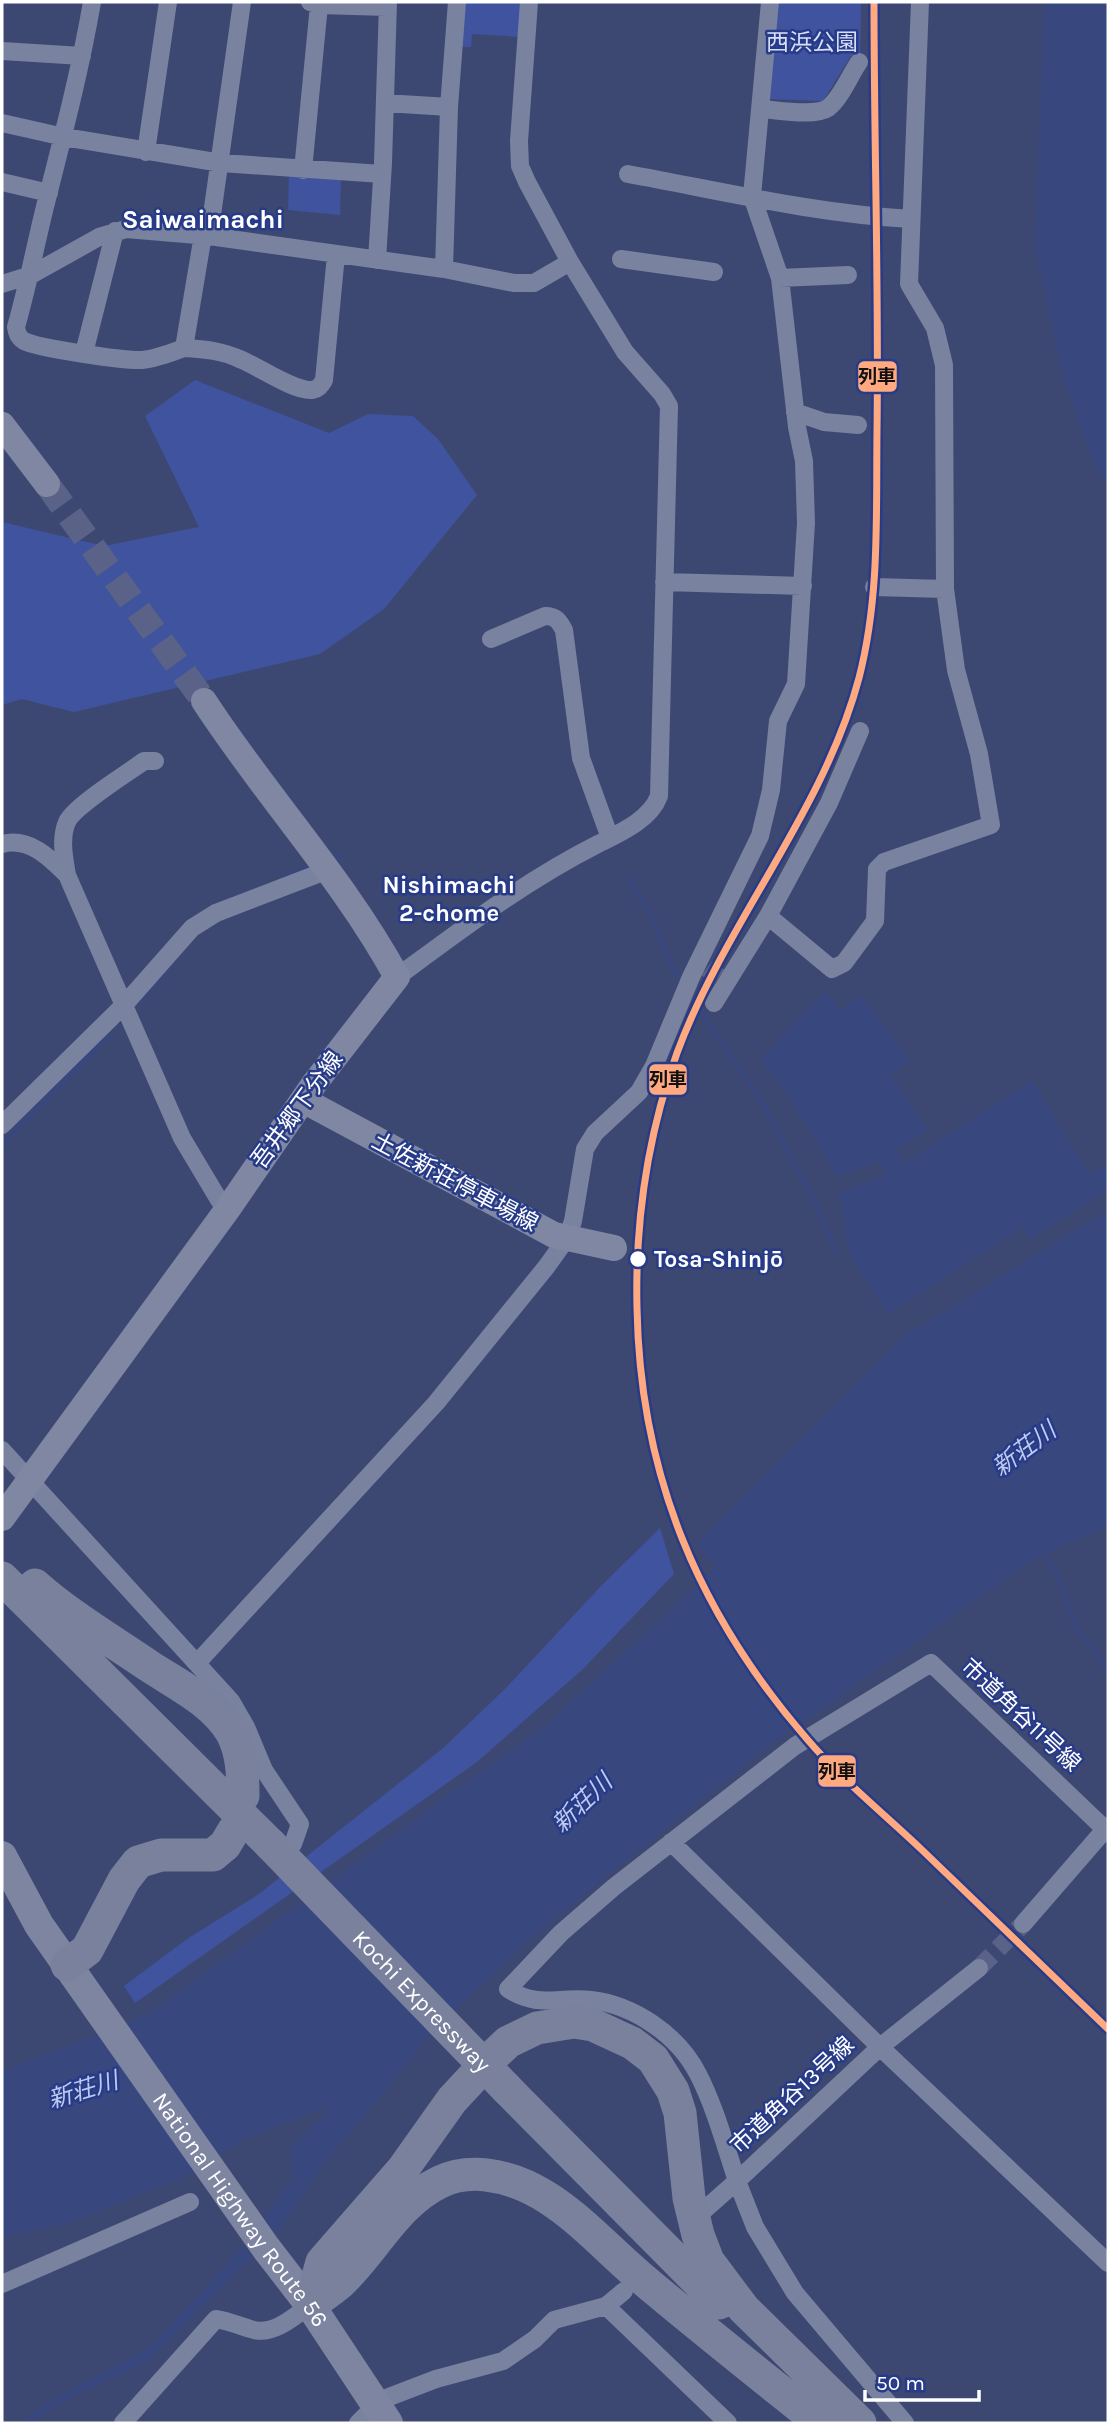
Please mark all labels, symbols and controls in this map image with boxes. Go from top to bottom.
park label: 西浜公園 [766,29,858,56]
district label: Saiwaimachi [122,204,284,235]
line badge: 列車 [857,360,898,393]
text: 列車 [858,366,896,388]
district label: Nishimachi 2-chome [383,871,515,927]
street label: 吾井郷下分線 [246,1046,348,1174]
line badge: 列車 [648,1063,688,1096]
text: 列車 [649,1069,687,1091]
street label: 土佐新荘停車場線 [367,1127,543,1237]
place label: Tosa-Shinjō [654,1246,783,1273]
marker: Tosa-Shinjō [628,1249,648,1269]
water label: 新荘川 [987,1414,1064,1482]
street label: 市道角谷11号線 [956,1653,1086,1777]
line badge: 列車 [817,1754,857,1788]
text: 列車 [818,1761,856,1783]
water label: 新荘川 [546,1766,620,1838]
street label: Kochi Expressway [347,1924,497,2078]
street label: 市道角谷13号線 [725,2031,859,2159]
water label: 新荘川 [44,2065,124,2114]
street label: National Highway Route 56 [147,2087,334,2332]
scale bar [865,2358,979,2402]
text: 50 m [876,2371,925,2395]

